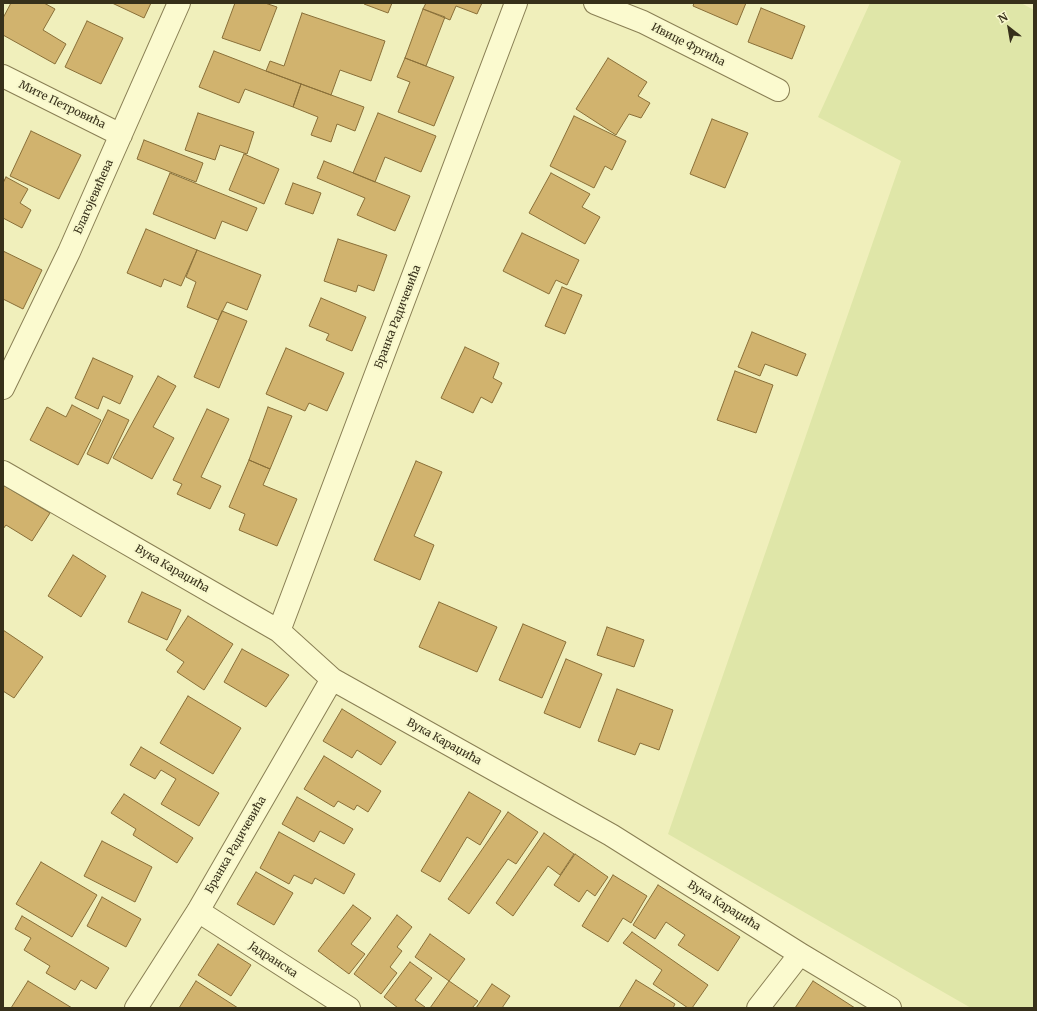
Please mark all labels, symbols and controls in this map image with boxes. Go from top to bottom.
north arrow [989,8,1029,48]
text: N [995,9,1010,26]
street label: Ивице Фргића [649,21,727,69]
street label: Мите Петровића [16,78,108,132]
street label: Благојевићева [72,158,116,236]
street label: Бранка Радичевића [372,263,424,371]
street label: Вука Караџића [133,542,211,596]
street label: Вука Караџића [404,716,484,768]
street label: Бранка Радичевића [203,794,269,896]
street label: Вука Караџића [685,878,763,934]
street label: Јадранска [246,939,300,981]

